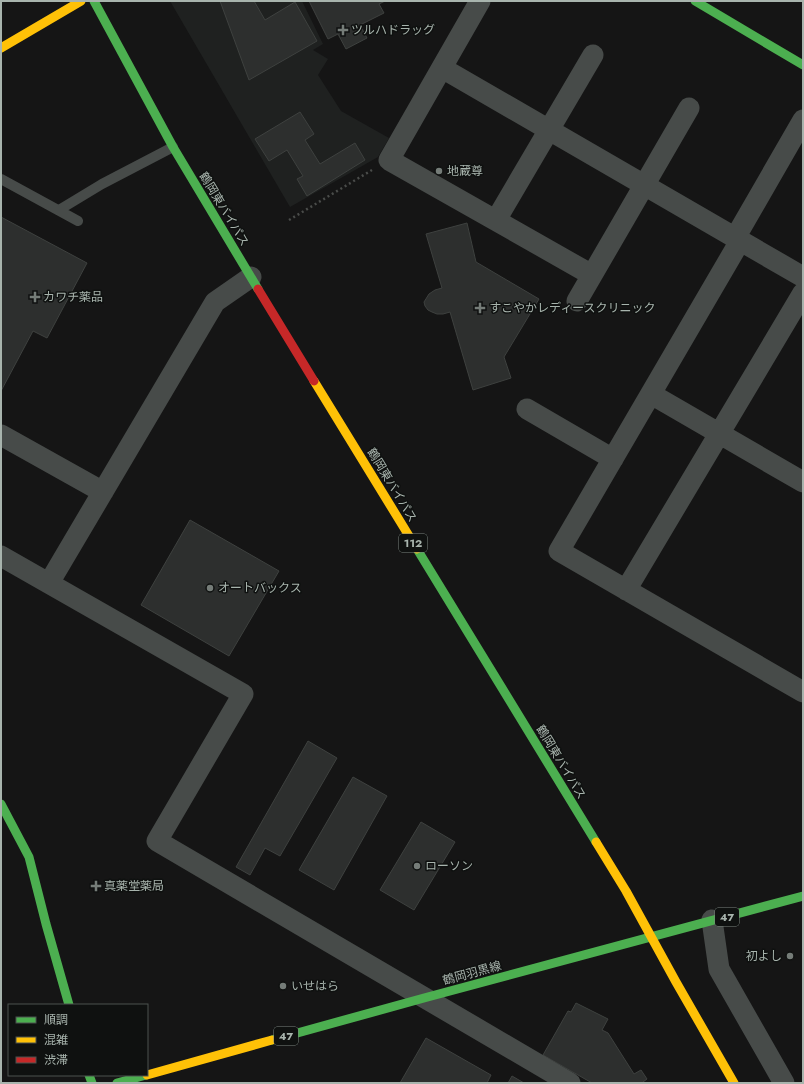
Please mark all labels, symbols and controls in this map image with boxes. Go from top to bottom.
place label: ツルハドラッグ [351,21,435,39]
marker: ツルハドラッグ [338,25,348,35]
place label: 地蔵尊 [447,162,483,180]
marker: 地蔵尊 [434,166,444,176]
street label: 鶴岡東バイパス [195,168,253,250]
place label: カワチ薬品 [43,288,103,306]
marker: カワチ薬品 [30,292,40,302]
place label: すこやかレディースクリニック [489,299,656,317]
marker: すこやかレディースクリニック [474,302,486,314]
street label: 鶴岡東バイパス [363,444,421,526]
road number: 112 [399,534,427,552]
place label: オートバックス [218,579,302,597]
marker: オートバックス [205,583,215,593]
street label: 鶴岡東バイパス [532,721,590,803]
place label: ローソン [425,857,473,875]
marker: ローソン [412,861,422,871]
place label: 真薬堂薬局 [104,877,164,895]
marker: 真薬堂薬局 [91,881,101,891]
road number: 47 [715,908,739,926]
place label: 初よし [746,947,782,965]
marker: 初よし [785,951,795,961]
street label: 鶴岡羽黒線 [441,957,503,989]
place label: いせはら [291,977,339,995]
marker: いせはら [278,981,288,991]
legend [8,1004,148,1076]
text: 順調 [44,1011,68,1029]
road number: 47 [274,1027,298,1045]
text: 混雑 [44,1031,68,1049]
text: 渋滞 [44,1051,68,1069]

